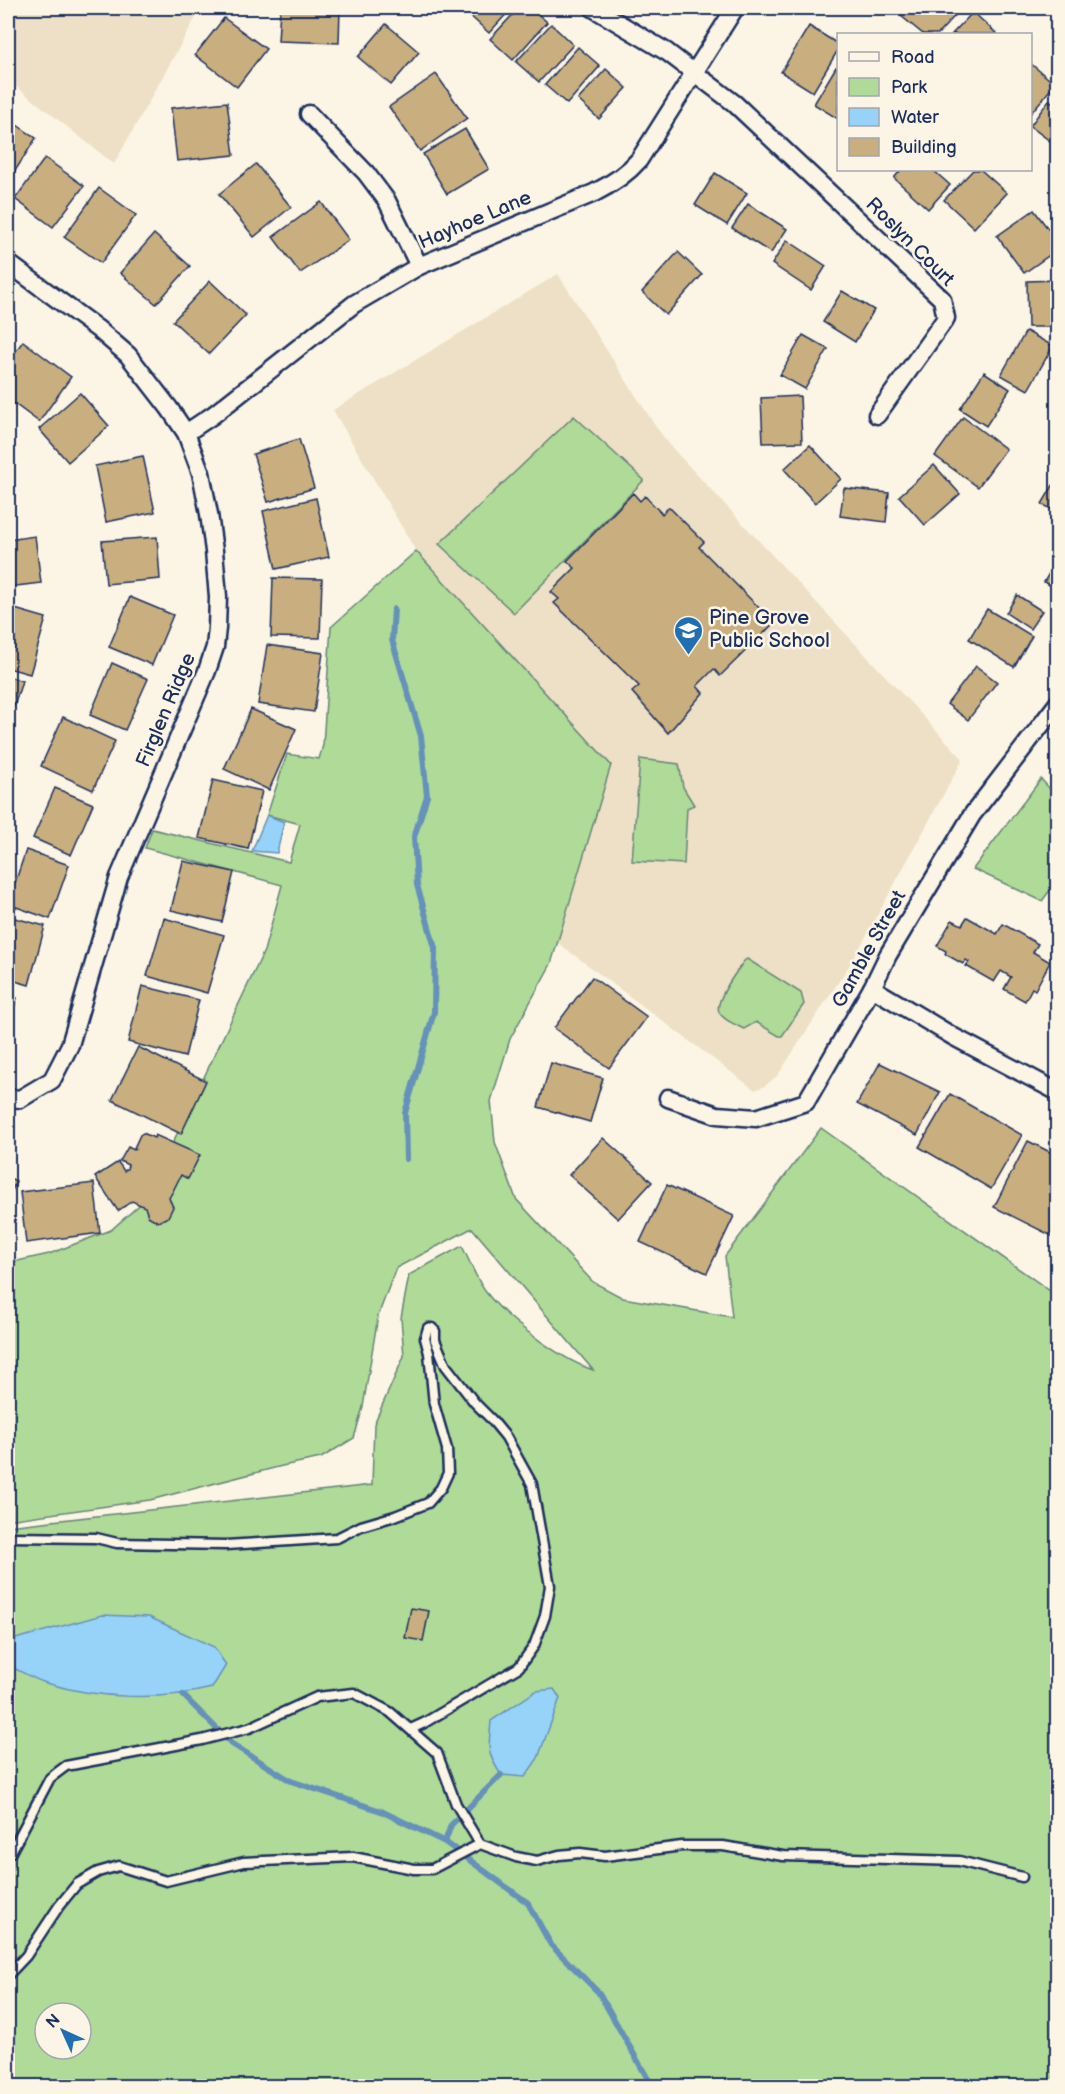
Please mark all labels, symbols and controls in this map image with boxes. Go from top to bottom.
legend [837,33,1032,171]
text: Road [891,47,935,68]
text: Park [891,77,927,98]
text: Water [891,107,939,128]
text: Building [891,137,957,158]
street label: Hayhoe Lane [415,185,535,254]
street label: Roslyn Court [861,193,959,291]
place label: Pine Grove Public School [709,606,830,653]
school or university icon: Pine Grove Public School [672,614,704,656]
street label: Firglen Ridge [131,649,201,771]
street label: Gamble Street [827,886,911,1012]
north arrow [33,2001,93,2061]
text: N [42,2010,64,2032]

